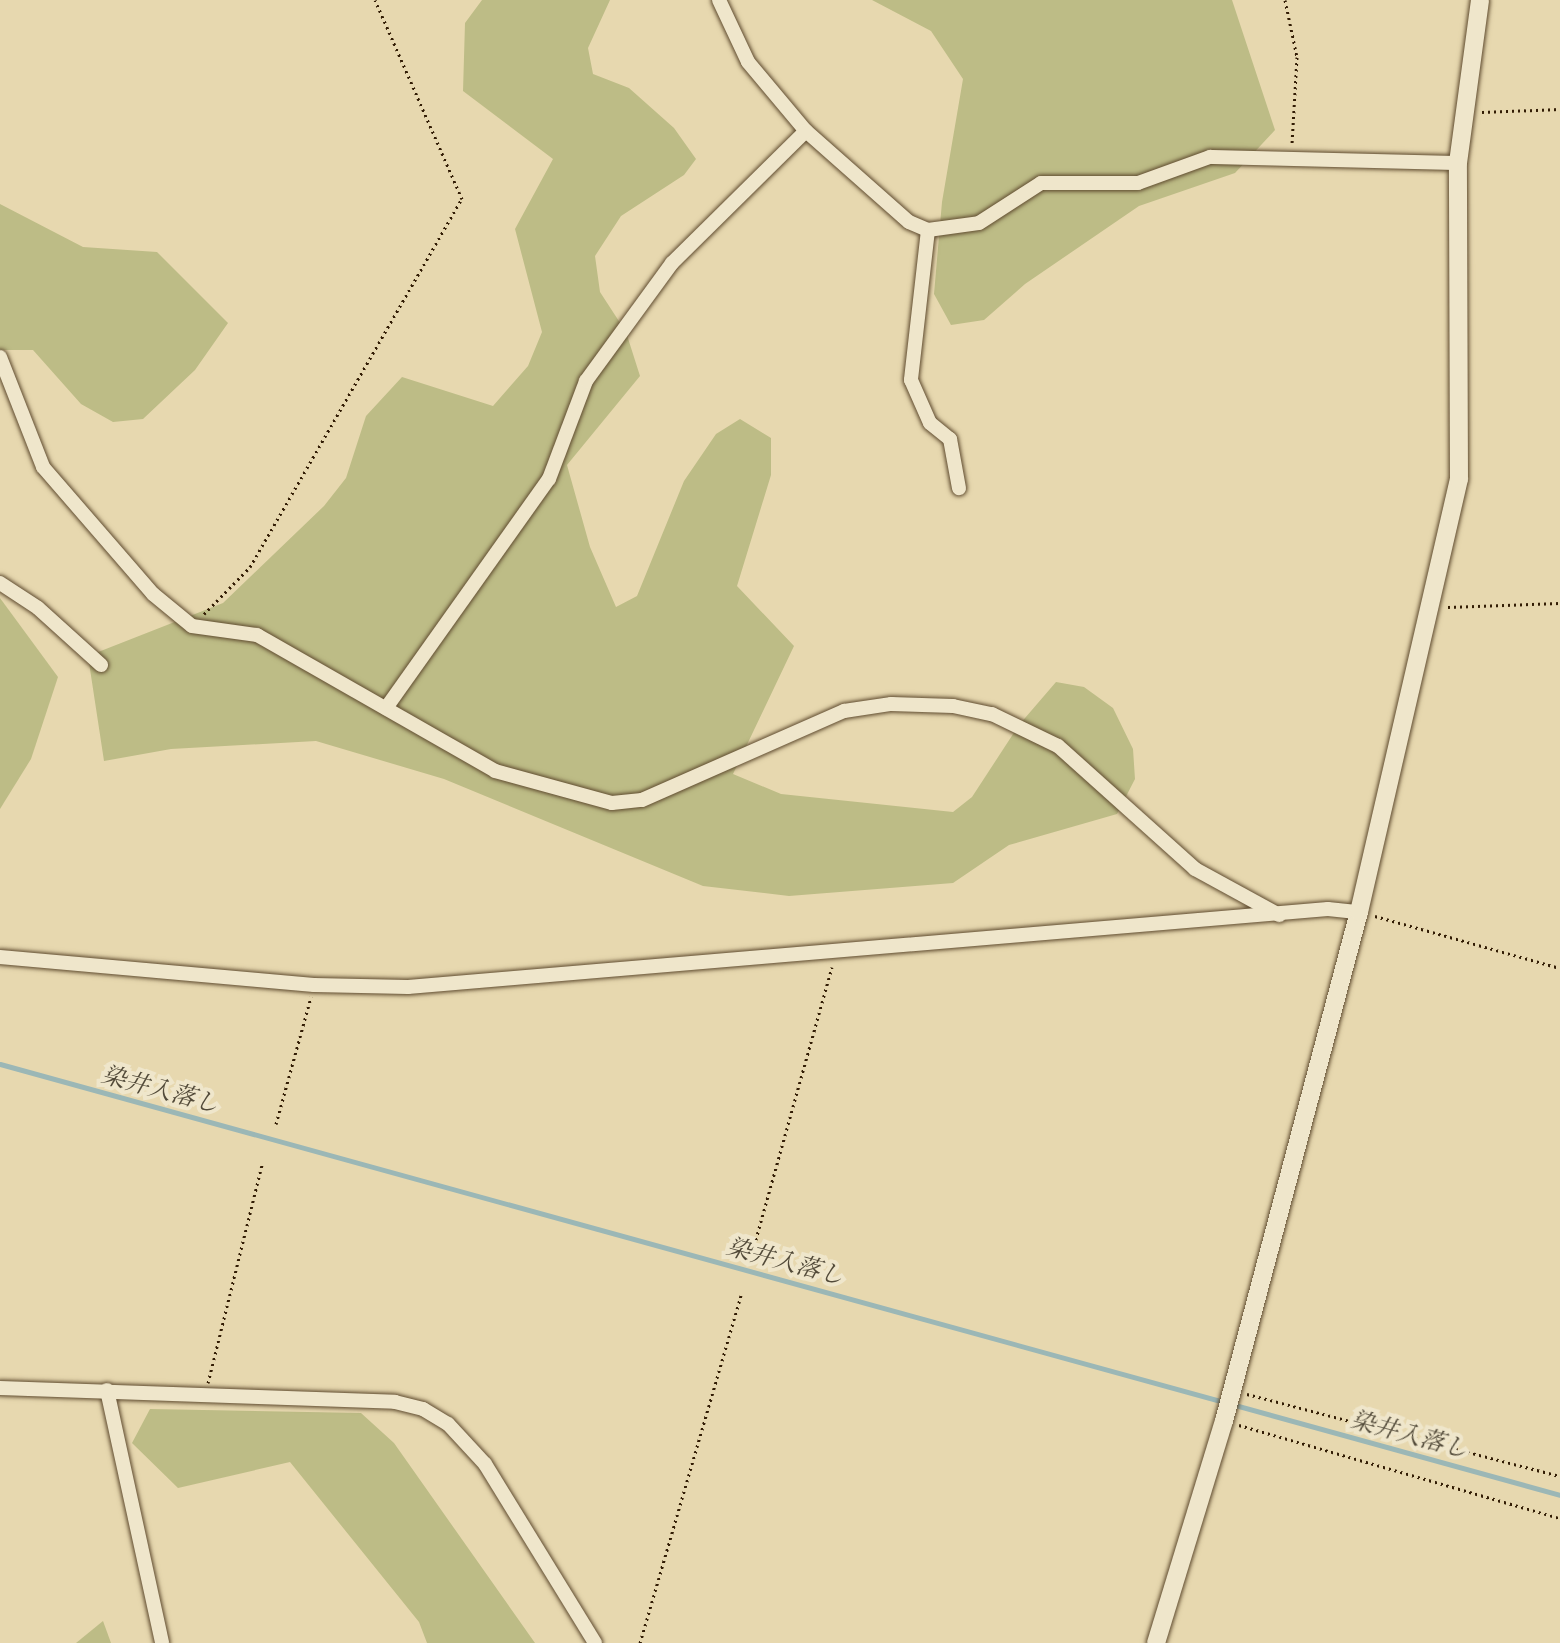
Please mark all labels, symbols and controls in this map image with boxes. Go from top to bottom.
water label: 染井入落し [98,1061,222,1119]
water label: 染井入落し [723,1233,847,1291]
water label: 染井入落し [1347,1406,1471,1464]

